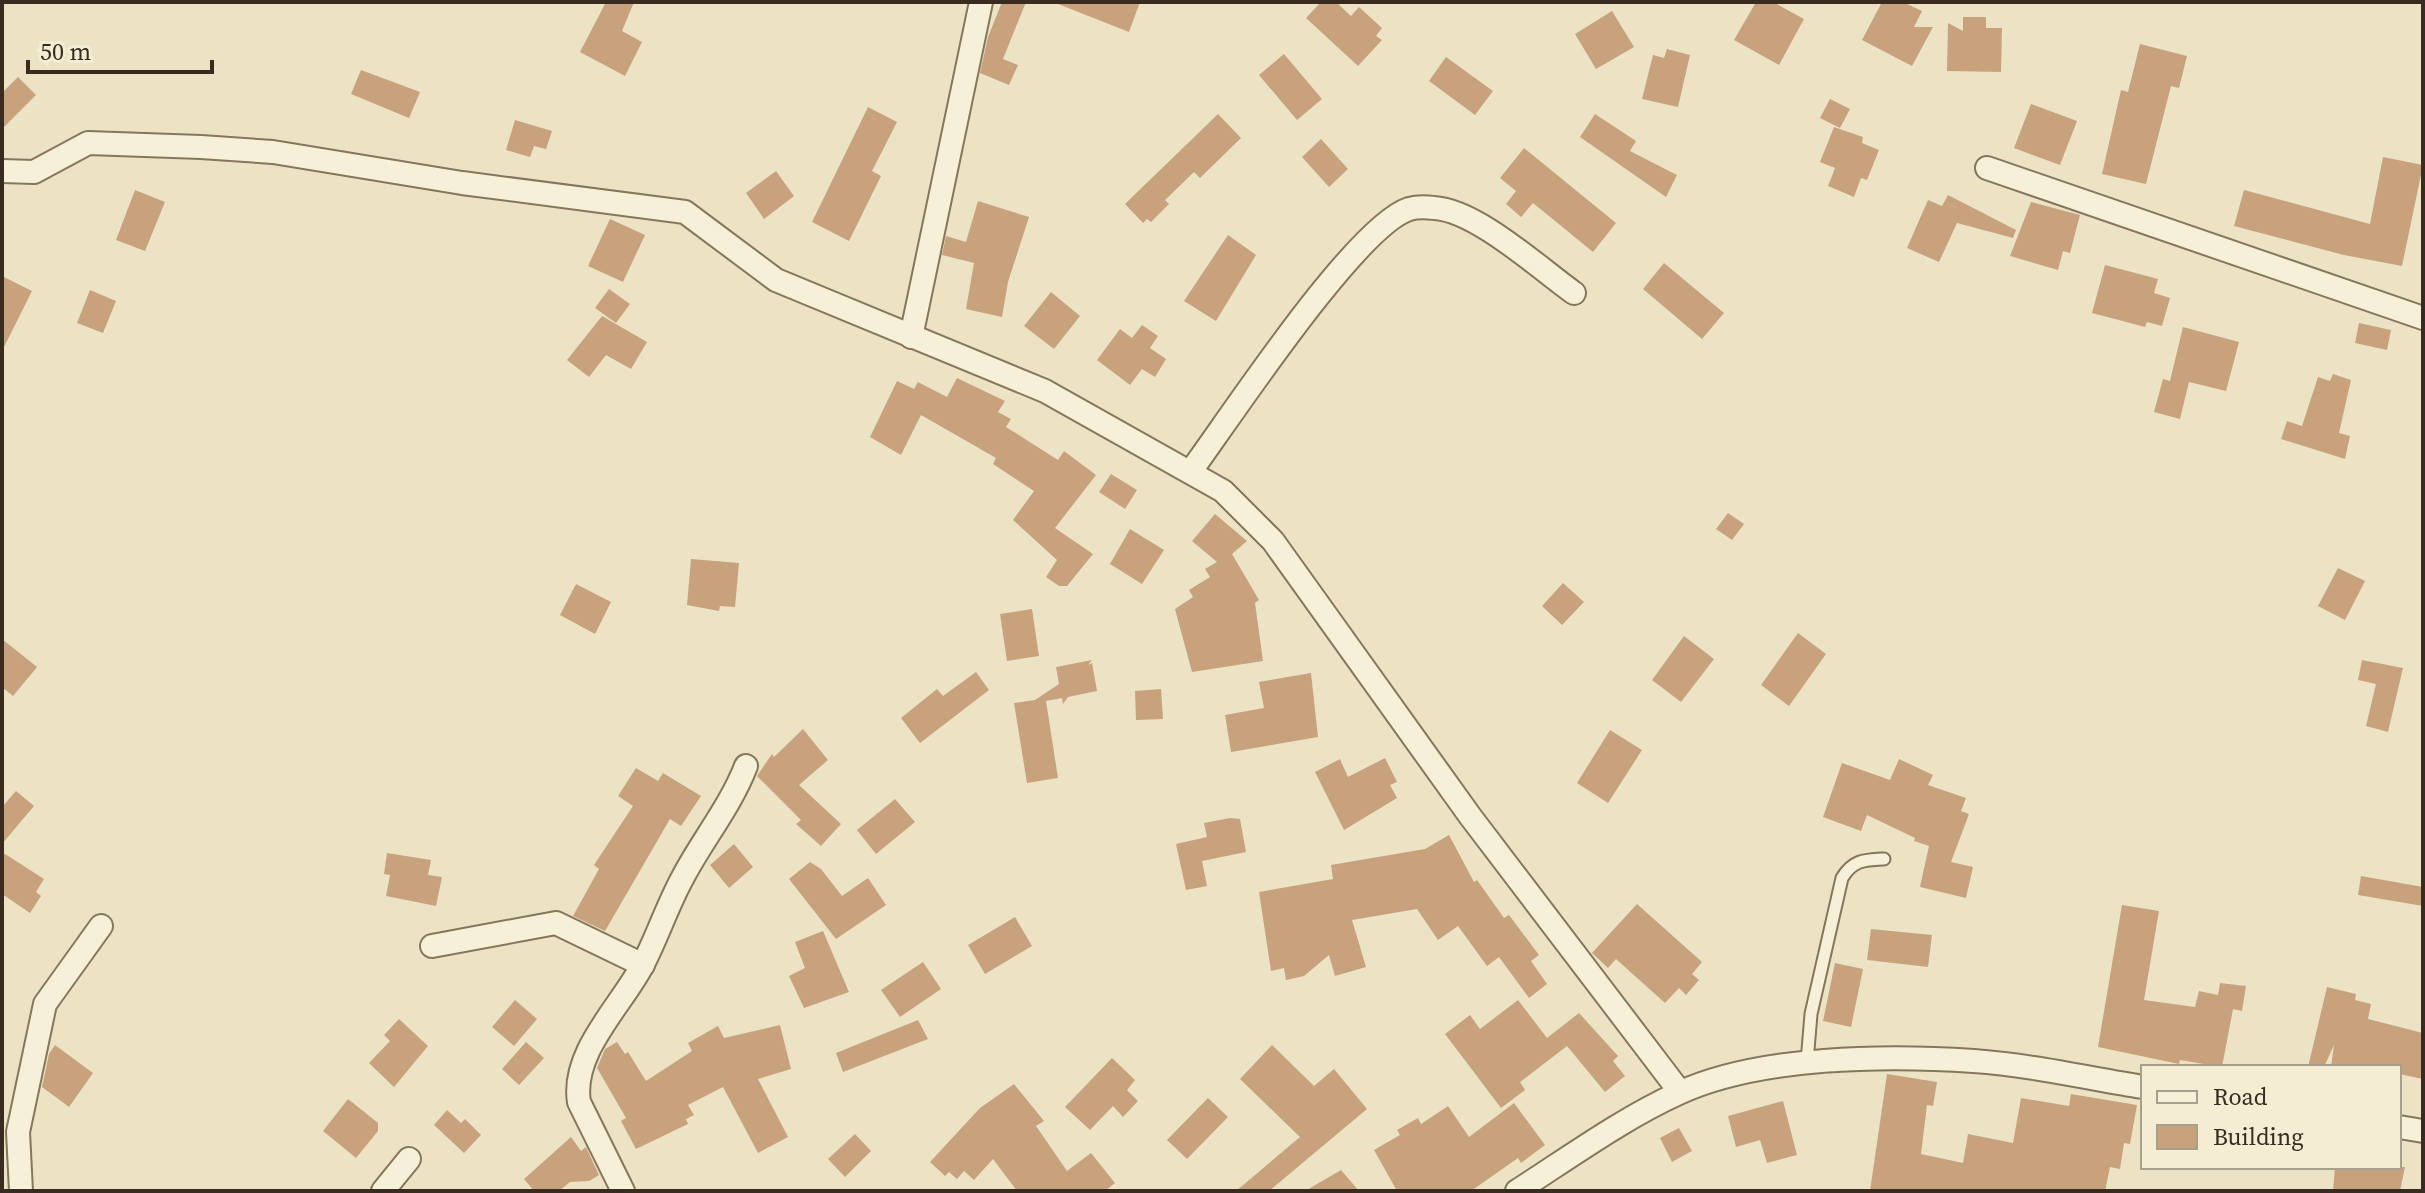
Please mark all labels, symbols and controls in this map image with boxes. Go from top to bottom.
scale bar [28,24,212,74]
text: 50 m [40,35,91,68]
legend [2141,1065,2401,1169]
text: Road [2213,1080,2268,1113]
text: Building [2213,1120,2304,1153]

